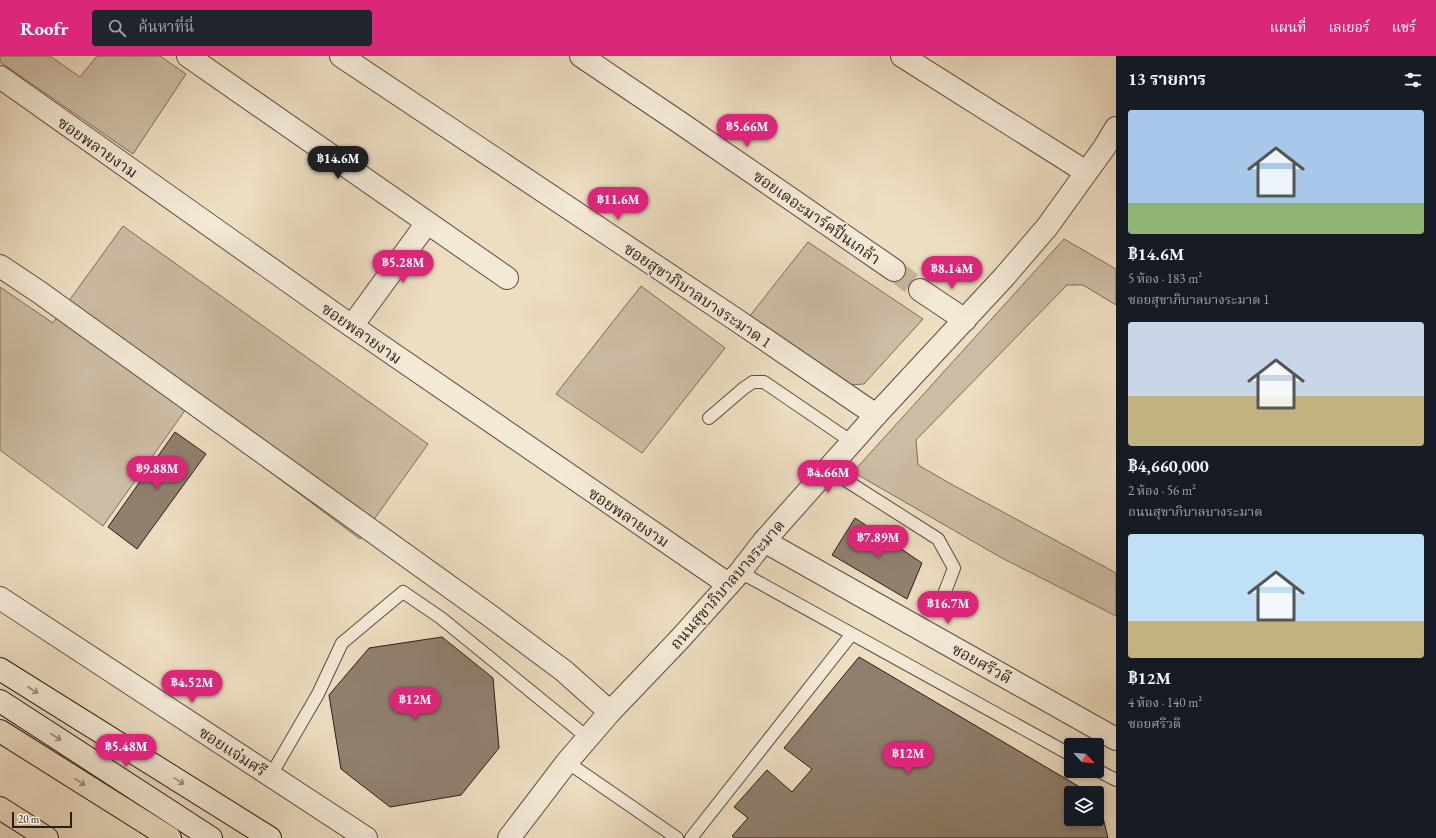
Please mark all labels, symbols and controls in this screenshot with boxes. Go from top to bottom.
search box [92,10,372,46]
text: Roofr [20,16,68,41]
icon: search [106,17,128,39]
text: ค้นหาที่นี่ [138,17,194,36]
text: แผนที่ [1270,18,1306,36]
text: เลเยอร์ [1328,18,1370,36]
text: แชร์ [1392,18,1416,36]
text: 13 รายการ [1128,68,1206,90]
icon: filters [1402,69,1424,91]
street label: ซอยพลายงาม [53,112,142,183]
pin: ฿5.66M [714,114,780,148]
text: ฿5.66M [725,118,769,135]
icon: home [1240,136,1312,208]
pin: ฿14.6M [305,146,371,180]
text: ฿14.6M [316,150,360,167]
street label: ซอยเดอะมาร์คปิ่นเกล้า [749,165,885,269]
pin: ฿11.6M [585,187,651,221]
text: ฿11.6M [596,191,640,208]
street label: ซอยสุขาภิบาลบางระมาด 1 [619,238,776,354]
text: ฿14.6M [1128,243,1184,265]
pin: ฿5.28M [370,250,436,284]
text: ฿5.28M [381,254,425,271]
pin: ฿8.14M [919,256,985,290]
text: ฿8.14M [930,260,974,277]
text: 5 ห้อง · 183 m² [1128,270,1202,287]
text: ซอยสุขาภิบาลบางระมาด 1 [1128,291,1269,308]
street label: ซอยพลายงาม [317,298,406,369]
icon: home [1240,348,1312,420]
text: ฿4,660,000 [1128,455,1209,477]
pin: ฿9.88M [124,456,190,490]
text: ฿9.88M [135,460,179,477]
pin: ฿4.66M [795,460,861,494]
text: ฿4.66M [806,464,850,481]
text: 2 ห้อง · 56 m² [1128,482,1196,499]
street label: ซอยพลายงาม [584,483,673,552]
text: ถนนสุขาภิบาลบางระมาด [1128,503,1262,520]
street label: ถนนสุขาภิบาลบางระมาด [665,515,790,654]
pin: ฿7.89M [845,525,911,559]
text: ฿7.89M [856,529,900,546]
icon: home [1240,560,1312,632]
pin: ฿16.7M [915,591,981,625]
text: ฿16.7M [926,595,970,612]
street label: ซอยศรีวดี [948,638,1015,688]
text: ฿12M [1128,667,1171,689]
pin: ฿4.52M [159,670,225,704]
text: ฿4.52M [170,674,214,691]
one-way arrow [27,686,39,694]
pin: ฿12M [391,687,439,721]
text: ฿12M [399,691,431,708]
text: 4 ห้อง · 140 m² [1128,694,1202,711]
text: ซอยศรีวดี [1128,715,1181,732]
street label: ซอยแจ่มศรี [195,722,271,781]
one-way arrow [50,733,61,741]
pin: ฿5.48M [93,734,159,768]
text: ฿5.48M [104,738,148,755]
north arrow [1064,738,1104,778]
map controls [1064,738,1104,826]
pin: ฿12M [884,741,932,775]
text: ฿12M [892,745,924,762]
one-way arrow [173,777,184,785]
one-way arrow [74,778,86,786]
button: layers [1064,786,1104,826]
scale bar [12,810,72,829]
text: 20 m [18,812,39,826]

